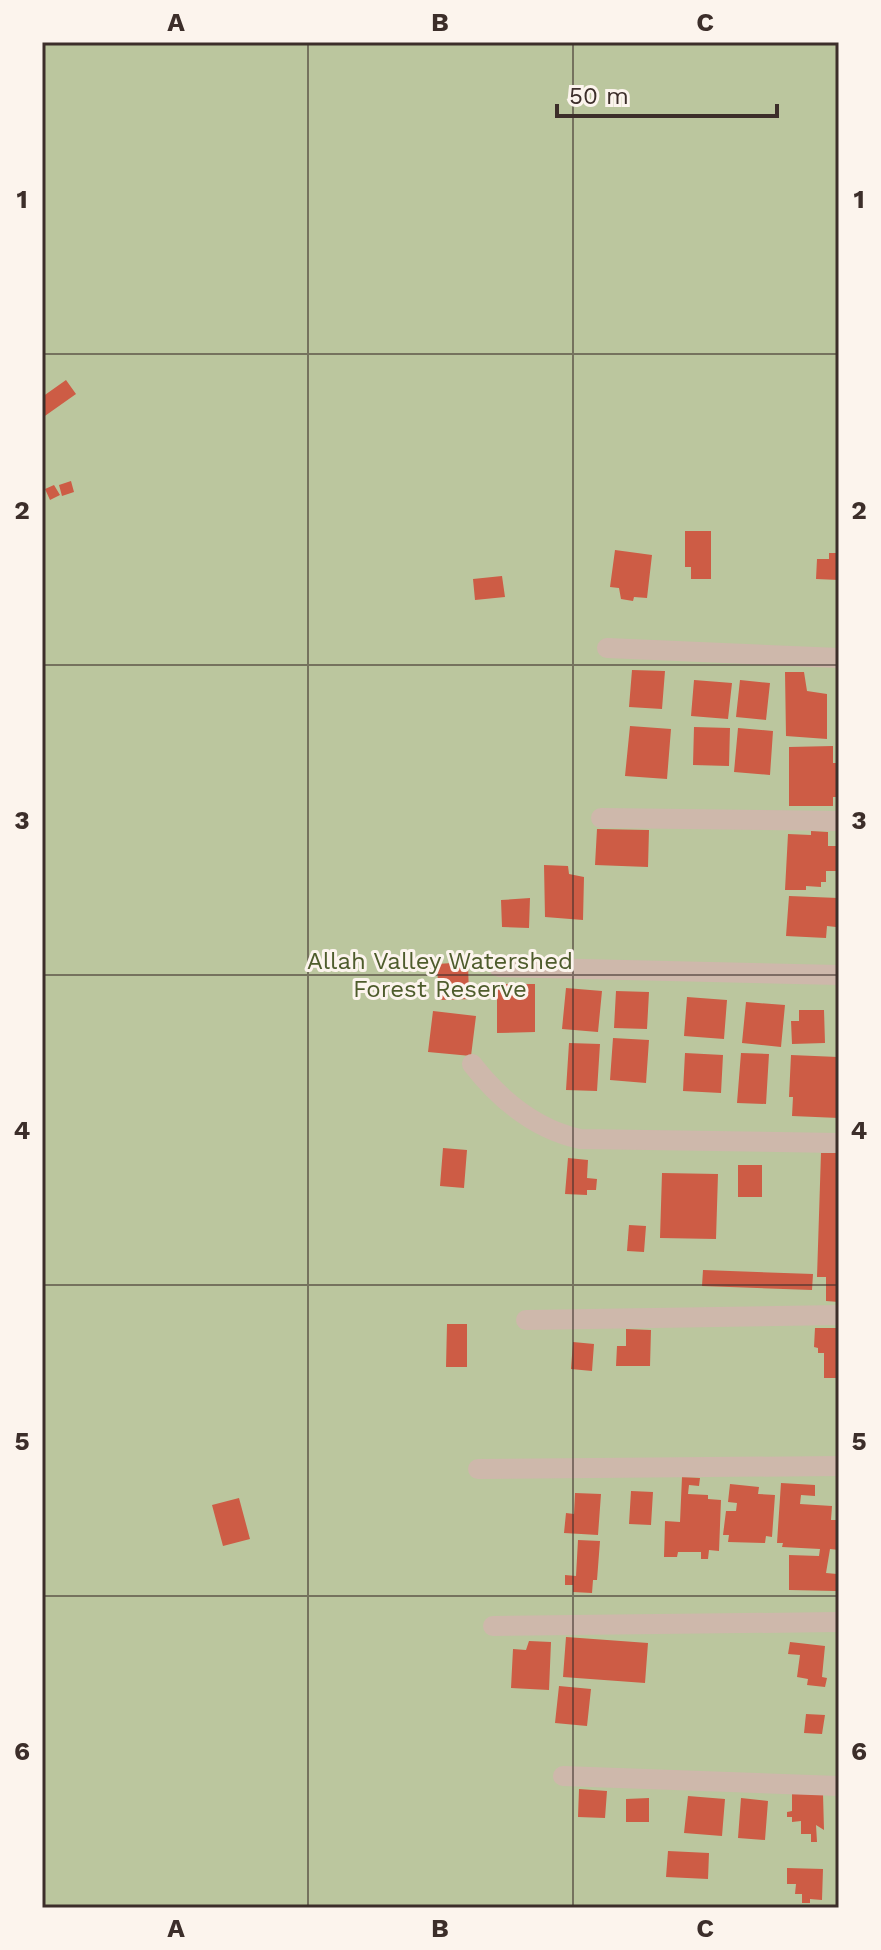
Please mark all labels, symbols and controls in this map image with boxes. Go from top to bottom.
text: A [167,7,185,37]
text: B [431,7,449,37]
text: C [696,7,714,37]
scale bar [557,68,777,118]
text: 50 m [569,82,629,110]
text: 1 [16,184,28,214]
text: 1 [853,184,865,214]
text: 2 [14,495,30,525]
text: 2 [851,495,867,525]
text: 3 [14,805,30,835]
text: 3 [851,805,867,835]
park label: Allah Valley Watershed Forest Reserve [307,947,573,1003]
text: 4 [14,1115,31,1145]
text: 4 [851,1115,868,1145]
text: 5 [14,1426,30,1456]
text: 5 [851,1426,867,1456]
text: 6 [14,1736,30,1766]
text: 6 [851,1736,867,1766]
text: A [167,1913,185,1943]
text: B [431,1913,449,1943]
text: C [696,1913,714,1943]

